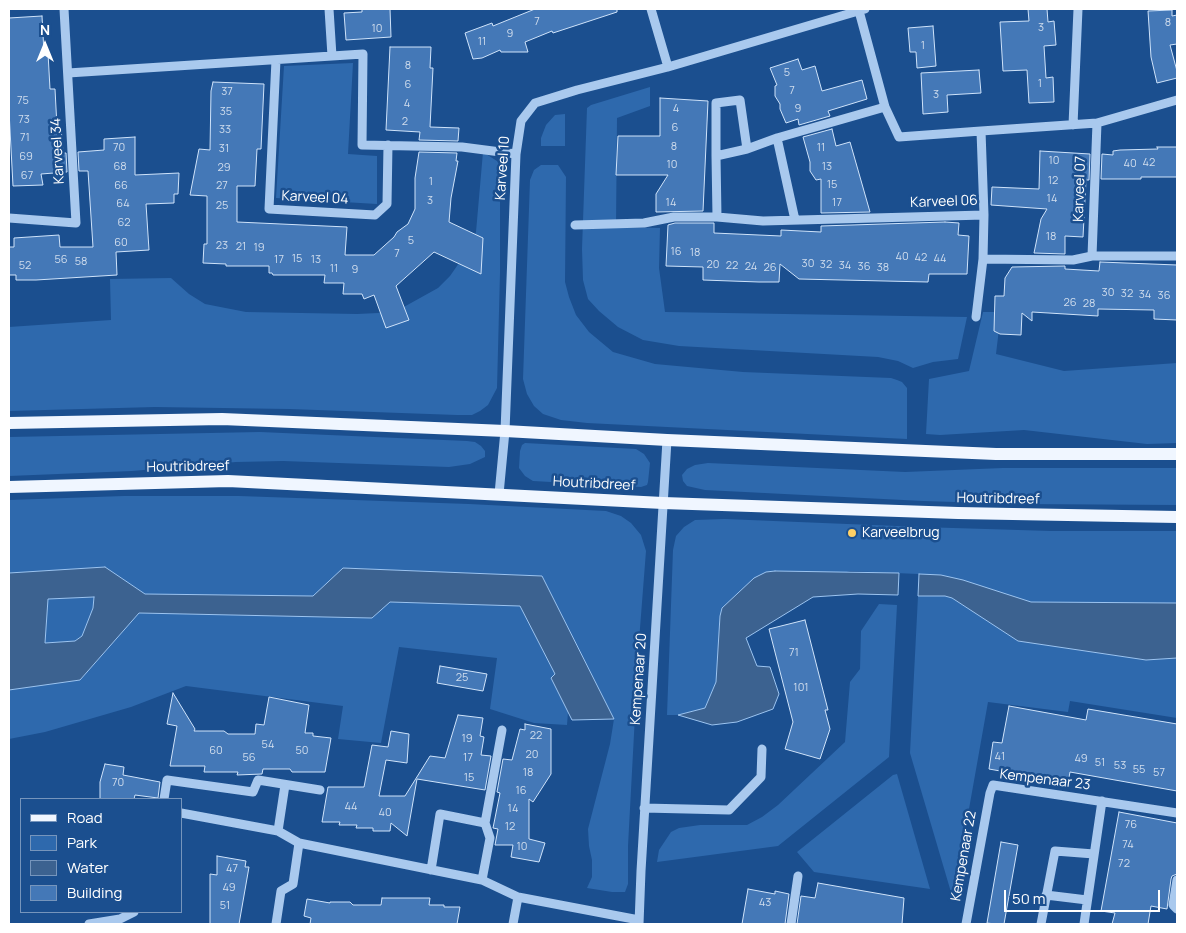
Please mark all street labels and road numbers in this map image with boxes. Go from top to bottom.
street label: Karveel 34 [48,117,68,185]
street label: Karveel 10 [492,135,514,201]
street label: Karveel 07 [1070,156,1090,222]
street label: Karveel 04 [281,188,349,208]
street label: Karveel 06 [910,192,978,212]
street label: Houtribdreef [146,458,230,476]
street label: Houtribdreef [552,473,636,495]
street label: Houtribdreef [956,490,1040,508]
street label: Kempenaar 20 [627,632,651,726]
street label: Kempenaar 23 [999,766,1091,794]
street label: Kempenaar 22 [948,809,980,903]

